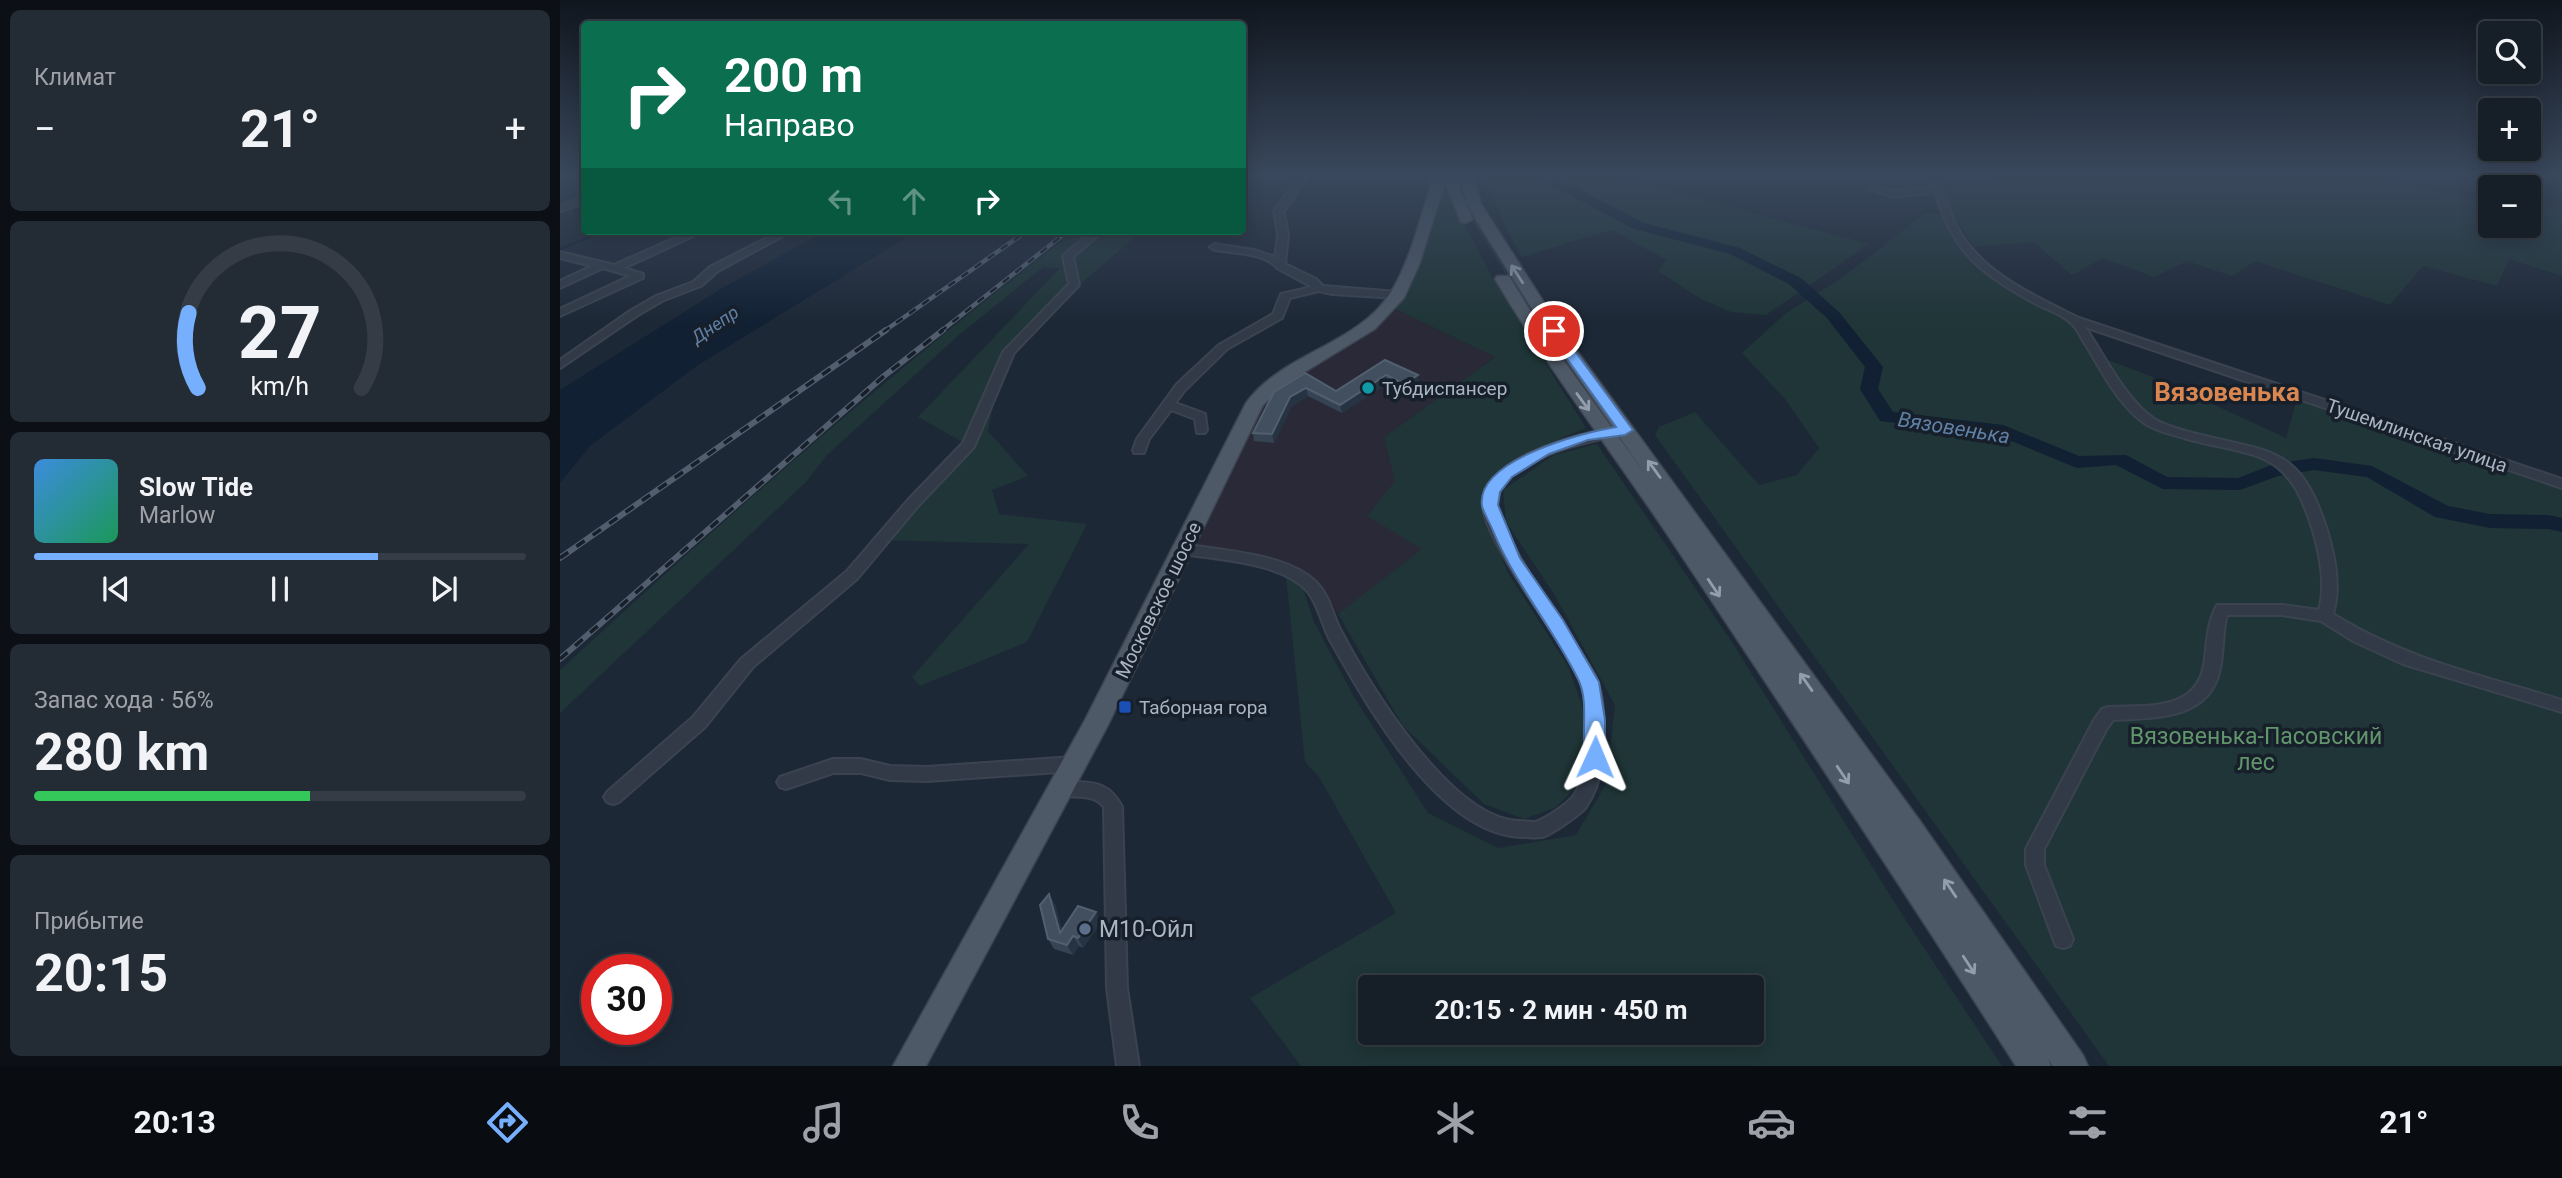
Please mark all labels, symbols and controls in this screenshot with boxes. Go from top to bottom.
map controls [2478,21,2541,238]
button: search [2478,21,2541,84]
text: 200 m [724,47,863,104]
icon: right [609,49,700,140]
text: Климат [34,64,116,91]
button: + [2478,98,2541,161]
text: 21° [240,99,320,160]
text: Направо [724,106,855,144]
text: − [34,107,56,151]
text: + [504,107,526,151]
button: − [2478,175,2541,238]
icon: left [822,182,860,220]
icon: ahead [895,182,933,220]
icon: right [968,182,1006,220]
one-way arrow [1509,265,1524,284]
text: 27 [238,290,322,376]
water label: Днепр [685,301,742,349]
pin [1524,301,1584,361]
icon: arrive [1535,312,1573,350]
text: km/h [251,372,309,401]
place label: Тубдиспансер [1382,377,1507,400]
district label: Вязовенька [2154,377,2300,407]
marker: Тубдиспансер [1360,380,1376,396]
one-way arrow [1576,392,1590,411]
street label: Тушемлинская улица [2323,394,2510,477]
water label: Вязовенька [1896,407,2012,449]
one-way arrow [1647,460,1662,479]
text: Slow Tide [139,472,253,502]
text: Marlow [139,502,215,529]
street label: Московское шоссе [1111,518,1206,682]
icon: previous [97,570,135,608]
icon: pause [261,570,299,608]
icon: next [425,570,463,608]
one-way arrow [1707,577,1721,597]
one-way arrow [1799,673,1813,692]
text: Запас хода · 56% [34,687,214,714]
place label: Таборная гора [1139,696,1268,719]
marker: Таборная гора [1117,699,1133,715]
position arrow [1558,720,1632,794]
text: 280 km [34,722,209,783]
park label: Вязовенька-Пасовский лес [2130,723,2382,776]
one-way arrow [1836,765,1850,784]
one-way arrow [1943,879,1957,898]
text: Прибытие [34,908,144,935]
place label: М10-Ойл [1099,916,1194,943]
marker: М10-Ойл [1077,921,1093,937]
text: 20:15 [34,943,168,1004]
speed limit sign: 30 [581,954,672,1045]
one-way arrow [1962,955,1976,974]
text: 20:15 · 2 мин · 450 m [1435,995,1687,1025]
icon: directions [483,1098,532,1147]
icon: music [799,1098,848,1147]
icon: phone [1115,1098,1164,1147]
icon: climate [1431,1098,1480,1147]
icon: car [1747,1098,1796,1147]
icon: filters [2063,1098,2112,1147]
text: 20:13 [134,1103,216,1141]
text: 21° [2379,1103,2428,1141]

